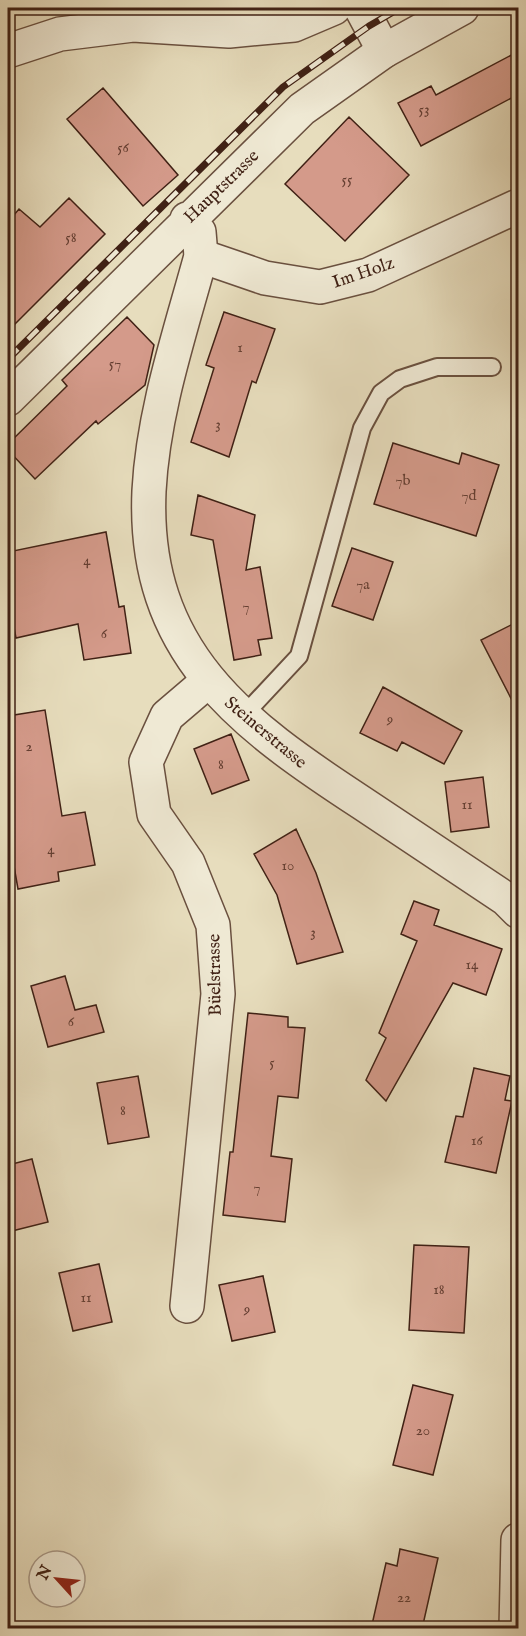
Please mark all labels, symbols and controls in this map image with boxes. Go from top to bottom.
house number: 53 [418,100,430,119]
house number: 56 [117,138,130,157]
street label: Hauptstrasse [179,145,265,229]
house number: 55 [342,170,353,189]
house number: 58 [65,228,77,247]
street label: Im Holz [330,252,397,295]
house number: 1 [237,338,243,357]
house number: 57 [109,354,121,373]
house number: 3 [215,415,221,434]
house number: 7b [395,471,411,490]
house number: 7d [461,486,478,505]
house number: 4 [83,551,91,570]
house number: 7a [356,575,370,594]
house number: 7 [242,597,250,616]
house number: 6 [101,624,108,643]
street label: Steinerstrasse [219,692,311,774]
house number: 9 [386,710,393,729]
house number: 2 [25,737,33,756]
house number: 8 [218,755,224,774]
house number: 11 [461,795,473,814]
house number: 4 [47,840,55,859]
house number: 10 [282,856,294,875]
house number: 3 [310,923,316,942]
street label: Büelstrasse [203,934,228,1016]
house number: 14 [466,955,479,974]
house number: 6 [68,1012,75,1031]
house number: 5 [269,1053,275,1072]
house number: 8 [120,1101,126,1120]
house number: 16 [471,1131,484,1150]
house number: 7 [253,1178,261,1197]
house number: 18 [433,1280,445,1299]
house number: 11 [80,1288,92,1307]
house number: 9 [243,1300,250,1319]
house number: 20 [416,1421,430,1440]
north arrow [27,1549,87,1609]
text: N [33,1562,58,1585]
house number: 22 [397,1588,411,1607]

